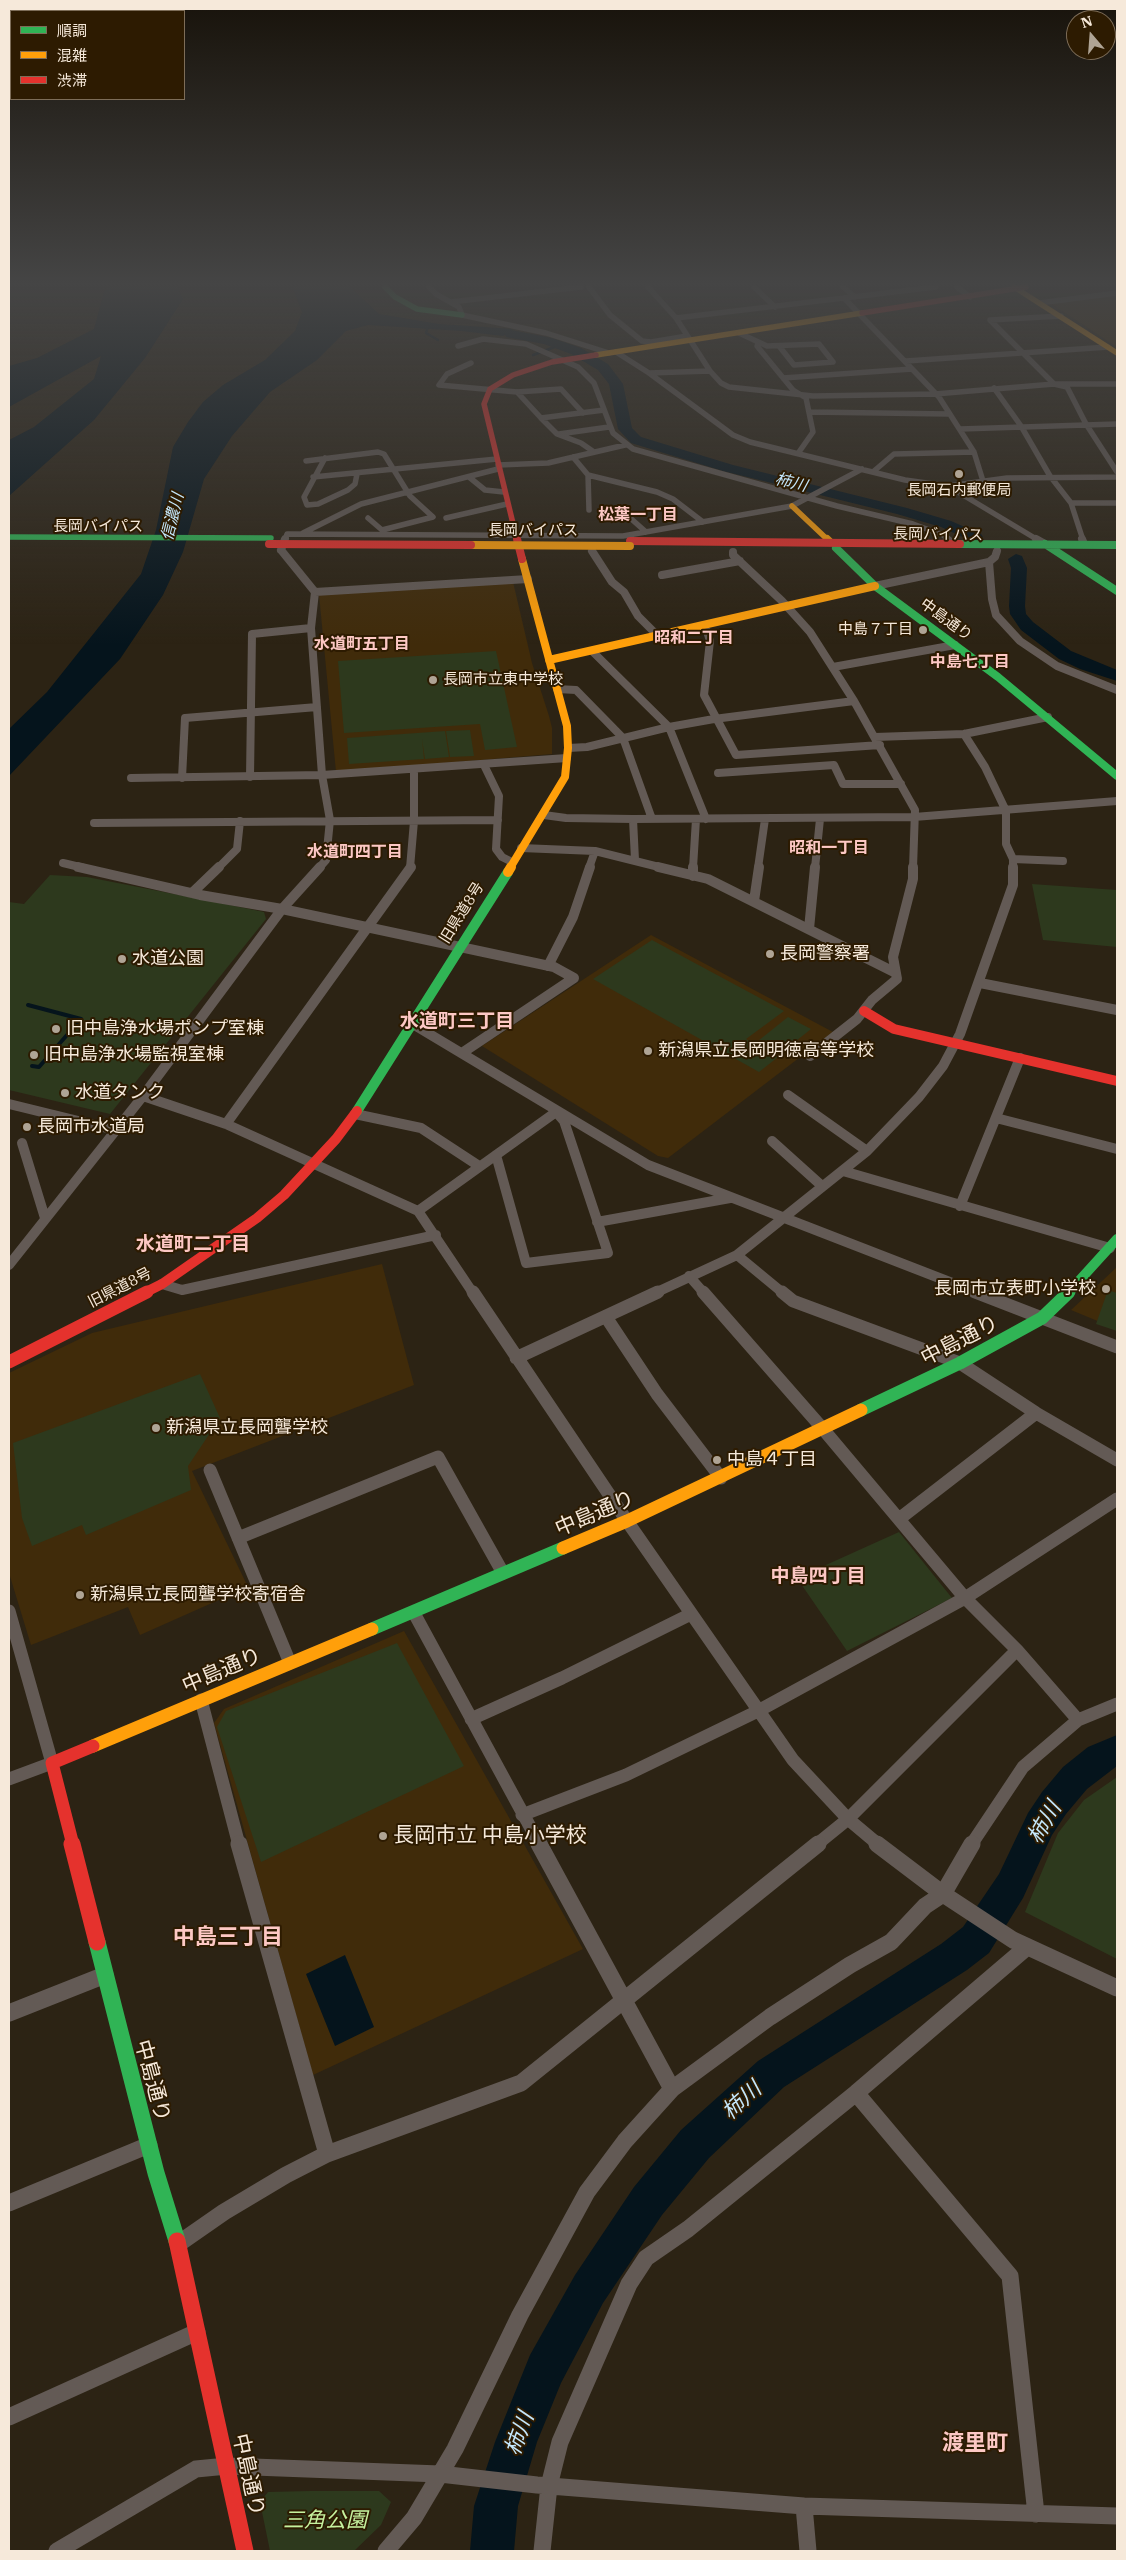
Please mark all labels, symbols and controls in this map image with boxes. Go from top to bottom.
legend [10,10,185,100]
north arrow [1066,10,1116,60]
text: N [1079,11,1095,32]
text: 順調 [57,21,87,40]
text: 混雑 [57,46,87,65]
text: 渋滞 [57,71,87,90]
marker: 長岡石内郵便局 [953,468,965,480]
water label: 柿川 [773,470,809,496]
place label: 長岡石内郵便局 [907,482,1011,500]
water label: 信濃川 [158,491,188,543]
district label: 松葉一丁目 [598,505,678,525]
street label: 長岡バイパス [53,518,143,536]
street label: 長岡バイパス [488,522,578,540]
street label: 長岡バイパス [893,525,983,545]
street label: 中島通り [916,595,976,645]
place label: 中島７丁目 [838,621,913,639]
marker: 中島７丁目 [917,624,929,636]
district label: 昭和二丁目 [654,628,734,648]
district label: 水道町五丁目 [314,634,410,654]
district label: 中島七丁目 [930,652,1010,672]
place label: 長岡市立東中学校 [443,671,563,689]
marker: 長岡市立東中学校 [427,674,439,686]
district label: 昭和一丁目 [789,838,869,858]
district label: 水道町四丁目 [307,842,403,862]
street label: 旧県道8号 [436,879,488,947]
place label: 長岡警察署 [780,943,870,965]
place label: 水道公園 [132,948,204,970]
marker: 長岡警察署 [764,948,776,960]
marker: 水道公園 [116,953,128,965]
district label: 水道町三丁目 [400,1011,514,1033]
place label: 旧中島浄水場ポンプ室棟 [66,1018,264,1040]
marker: 旧中島浄水場ポンプ室棟 [50,1023,62,1035]
place label: 新潟県立長岡明徳高等学校 [658,1040,874,1062]
place label: 旧中島浄水場監視室棟 [44,1044,224,1066]
marker: 新潟県立長岡明徳高等学校 [642,1045,654,1057]
marker: 旧中島浄水場監視室棟 [28,1049,40,1061]
place label: 水道タンク [75,1082,165,1104]
marker: 水道タンク [59,1087,71,1099]
place label: 長岡市水道局 [37,1116,145,1138]
marker: 長岡市水道局 [21,1121,33,1133]
district label: 水道町二丁目 [136,1234,250,1256]
street label: 旧県道8号 [85,1264,155,1312]
place label: 長岡市立表町小学校 [934,1278,1096,1300]
marker: 長岡市立表町小学校 [1100,1283,1112,1295]
street label: 中島通り [917,1311,1003,1371]
place label: 新潟県立長岡聾学校 [166,1417,328,1439]
marker: 新潟県立長岡聾学校 [150,1422,162,1434]
place label: 中島４丁目 [727,1449,817,1471]
marker: 中島４丁目 [711,1454,723,1466]
street label: 中島通り [551,1486,639,1542]
district label: 中島四丁目 [771,1566,865,1588]
place label: 新潟県立長岡聾学校寄宿舎 [90,1584,306,1606]
marker: 新潟県立長岡聾学校寄宿舎 [74,1589,86,1601]
street label: 中島通り [178,1643,266,1699]
water label: 柿川 [1023,1797,1067,1849]
place label: 長岡市立 中島小学校 [393,1823,587,1849]
marker: 長岡市立 中島小学校 [377,1830,389,1842]
district label: 中島三丁目 [173,1925,283,1951]
street label: 中島通り [129,2037,175,2125]
water label: 柿川 [717,2076,767,2126]
water label: 柿川 [500,2409,540,2459]
street label: 中島通り [227,2431,269,2519]
district label: 渡里町 [942,2431,1008,2457]
park label: 三角公園 [283,2508,367,2534]

